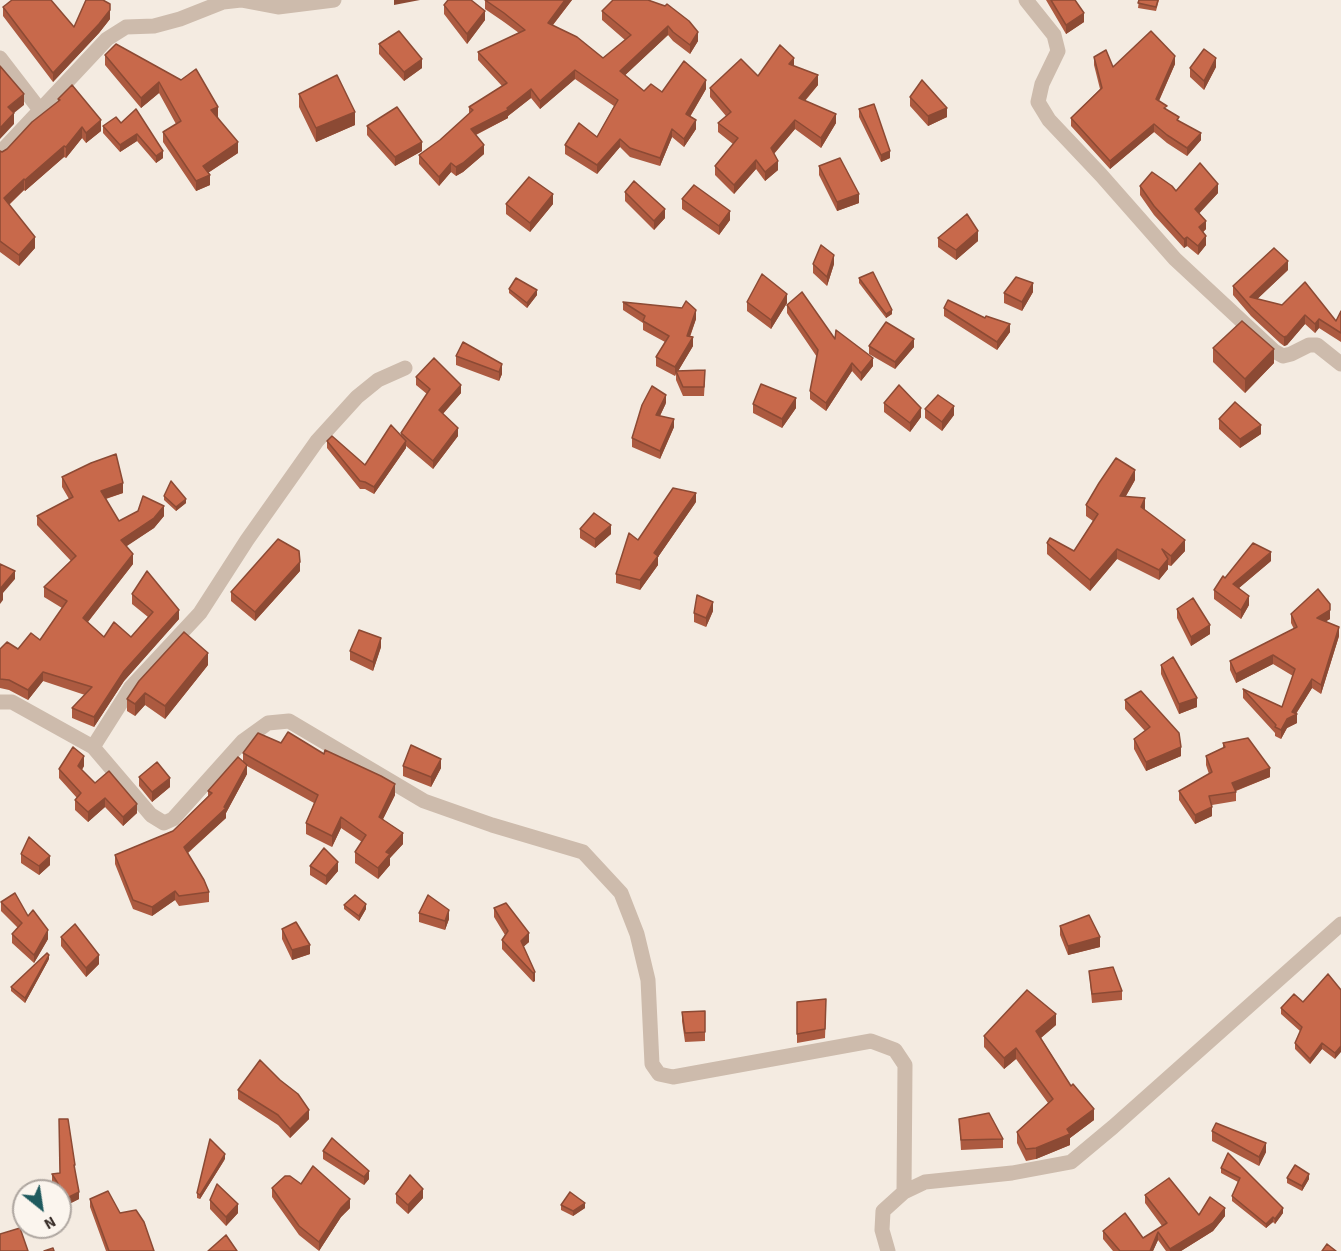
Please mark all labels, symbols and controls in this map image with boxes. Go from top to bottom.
north arrow [12,1179,72,1239]
text: N [40,1211,60,1235]

